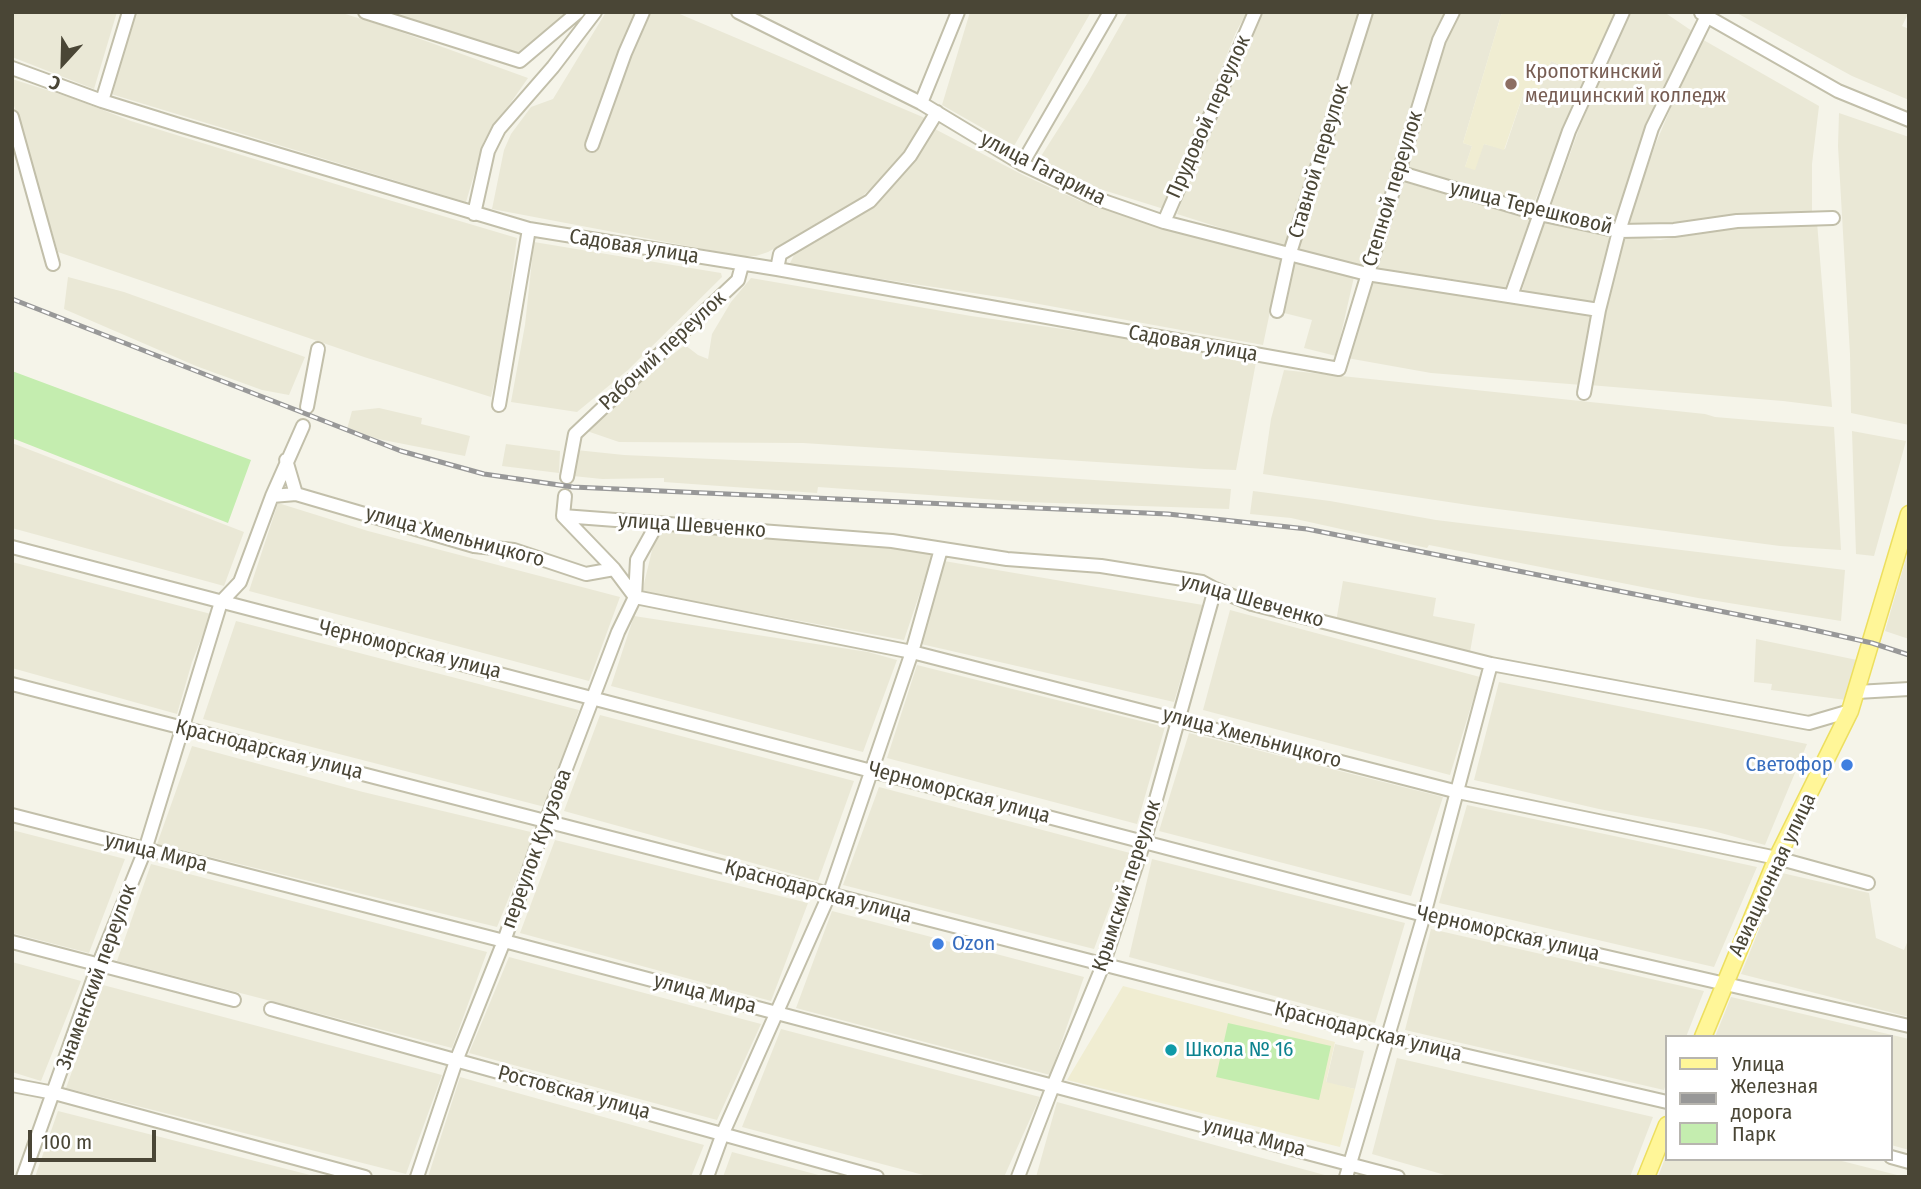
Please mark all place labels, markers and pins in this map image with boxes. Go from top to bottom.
place label: Кропоткинский медицинский колледж [1525,59,1726,109]
marker: Кропоткинский медицинский колледж [1503,76,1519,92]
place label: Светофор [1746,752,1833,778]
marker: Светофор [1839,757,1855,773]
place label: Ozon [952,931,995,957]
marker: Ozon [930,936,946,952]
place label: Школа № 16 [1185,1037,1293,1063]
marker: Школа № 16 [1163,1042,1179,1058]

